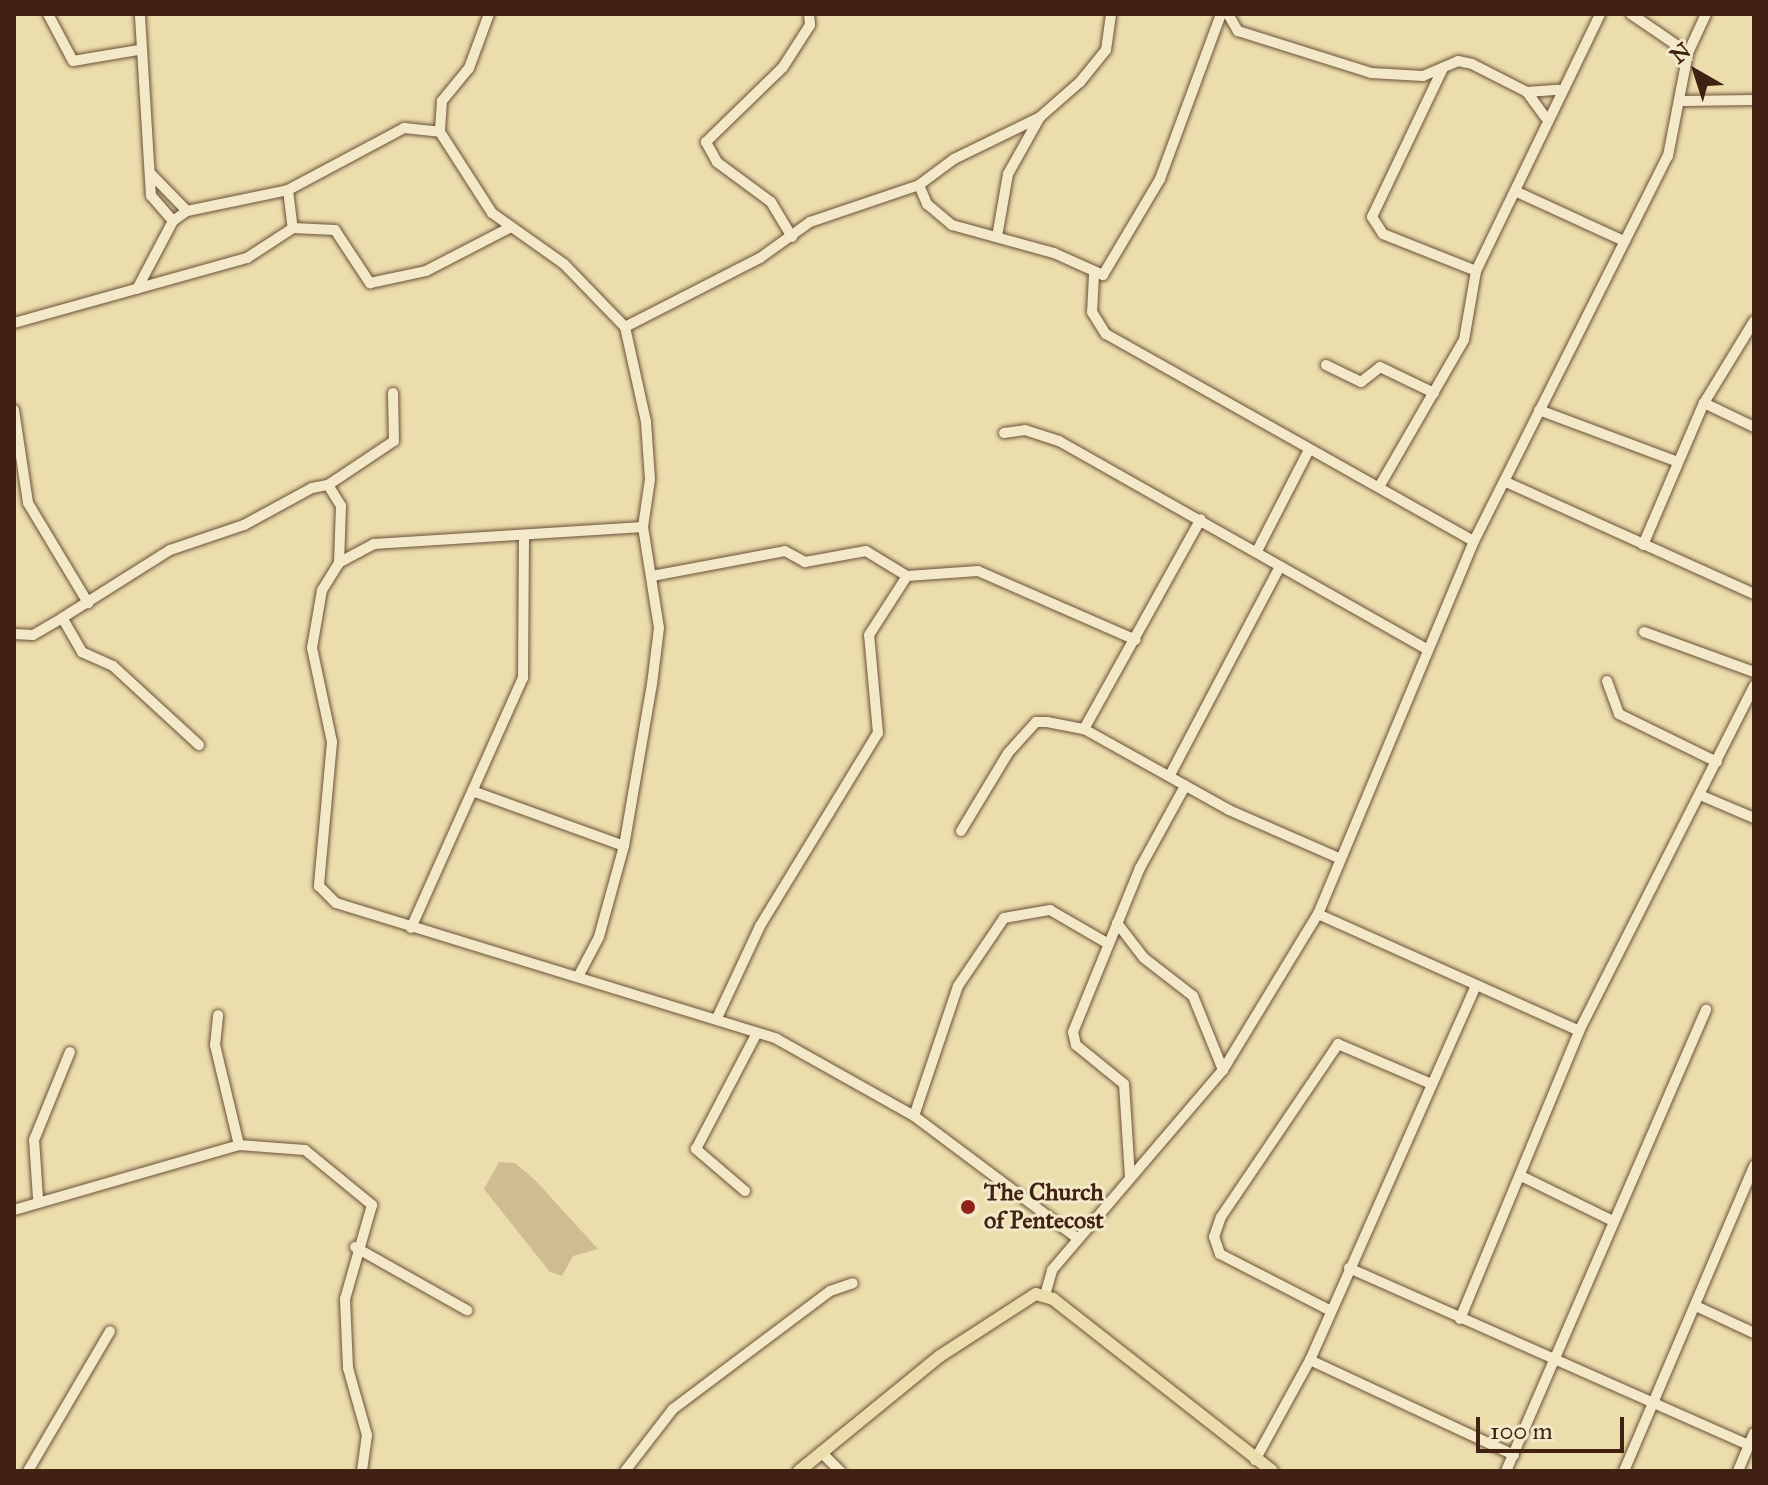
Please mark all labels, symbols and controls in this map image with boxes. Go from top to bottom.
north arrow [1656,32,1736,112]
text: N [1665,37,1696,69]
place label: The Church of Pentecost [984,1179,1104,1235]
marker: The Church of Pentecost [959,1198,977,1216]
scale bar [1480,1401,1628,1451]
text: 100 m [1490,1416,1553,1446]

